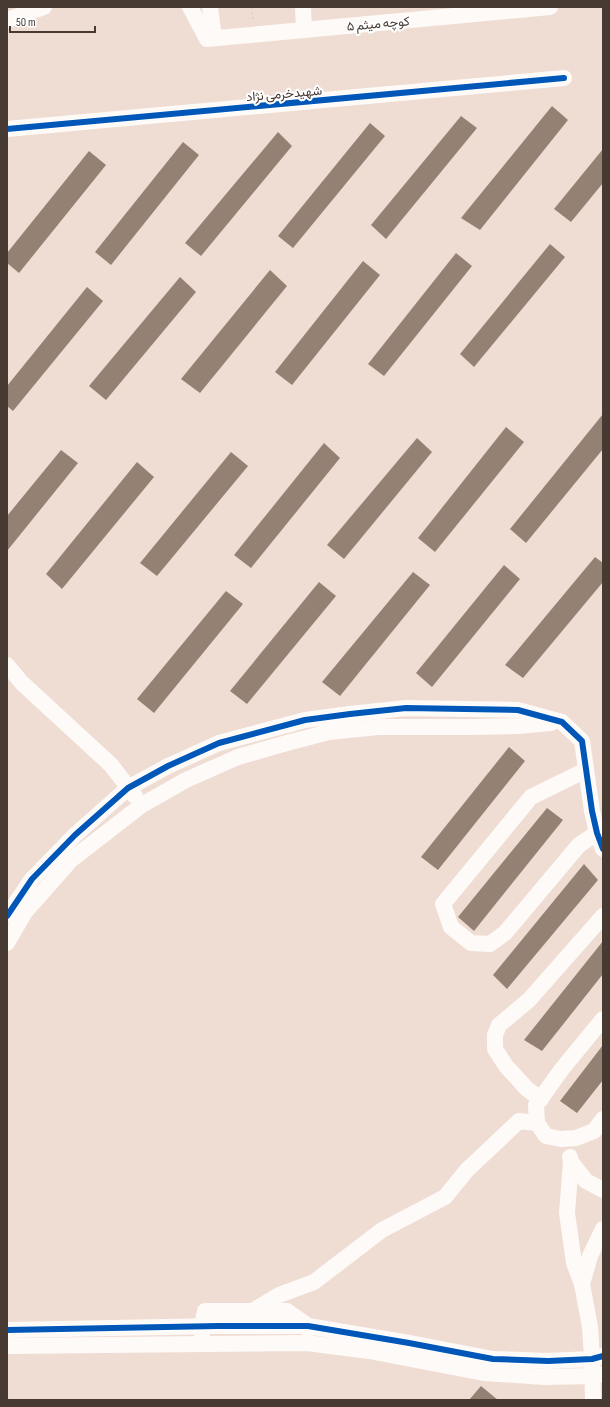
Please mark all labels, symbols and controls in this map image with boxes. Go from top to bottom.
scale bar [10,8,95,34]
street label: کوچه میثم ۵ [346,13,411,36]
text: 50 m [16,15,36,30]
street label: شهیدخرمی نژاد [245,83,323,105]

